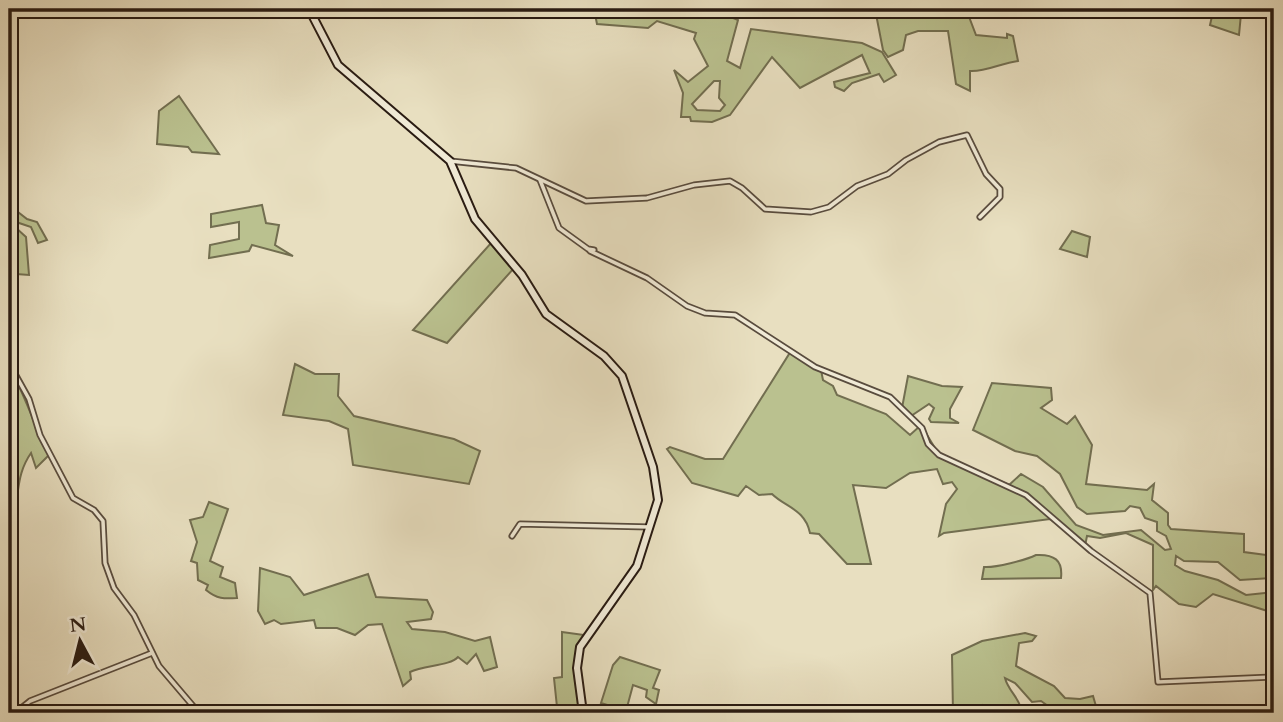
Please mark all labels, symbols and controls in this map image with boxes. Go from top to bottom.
north arrow [46,606,116,676]
text: N [68,611,88,639]

